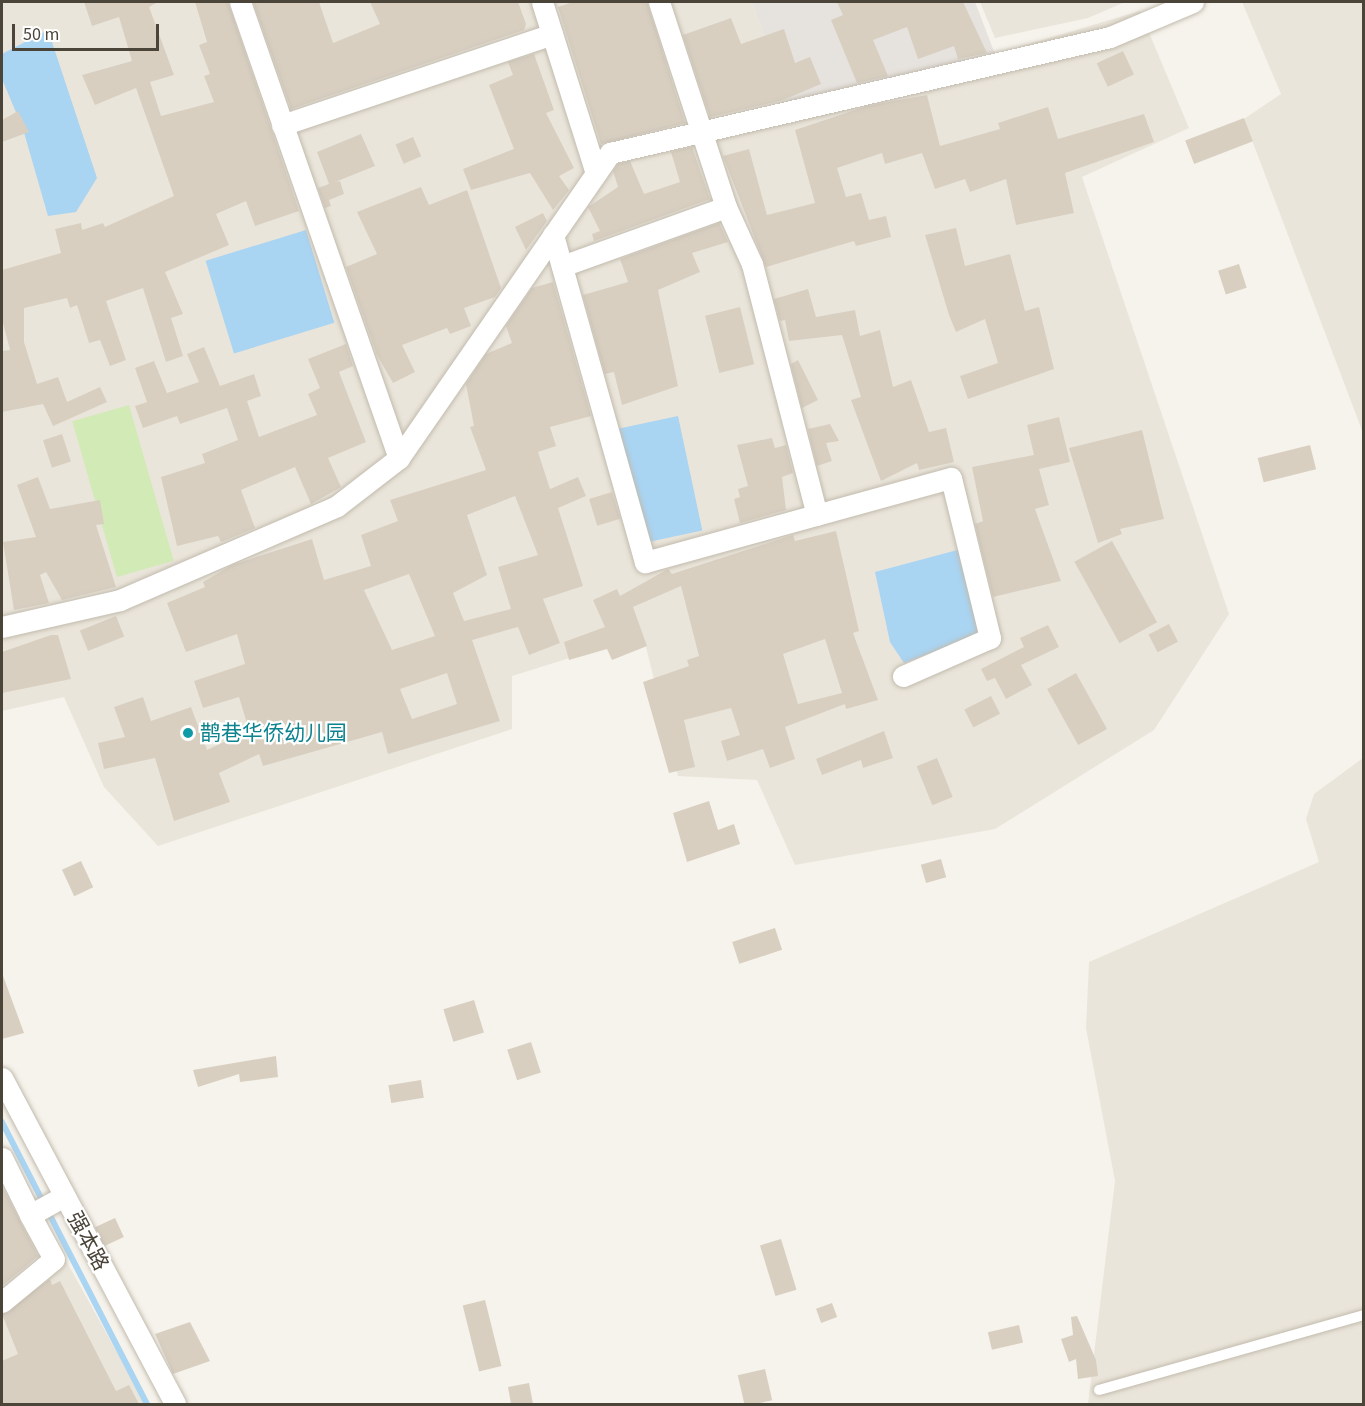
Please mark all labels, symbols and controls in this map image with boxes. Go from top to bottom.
scale bar [15,12,162,50]
text: 50 m [23,22,59,47]
place label: 鹊巷华侨幼儿园 [200,720,347,746]
marker: 鹊巷华侨幼儿园 [181,726,195,740]
street label: 强本路 [62,1207,114,1275]

